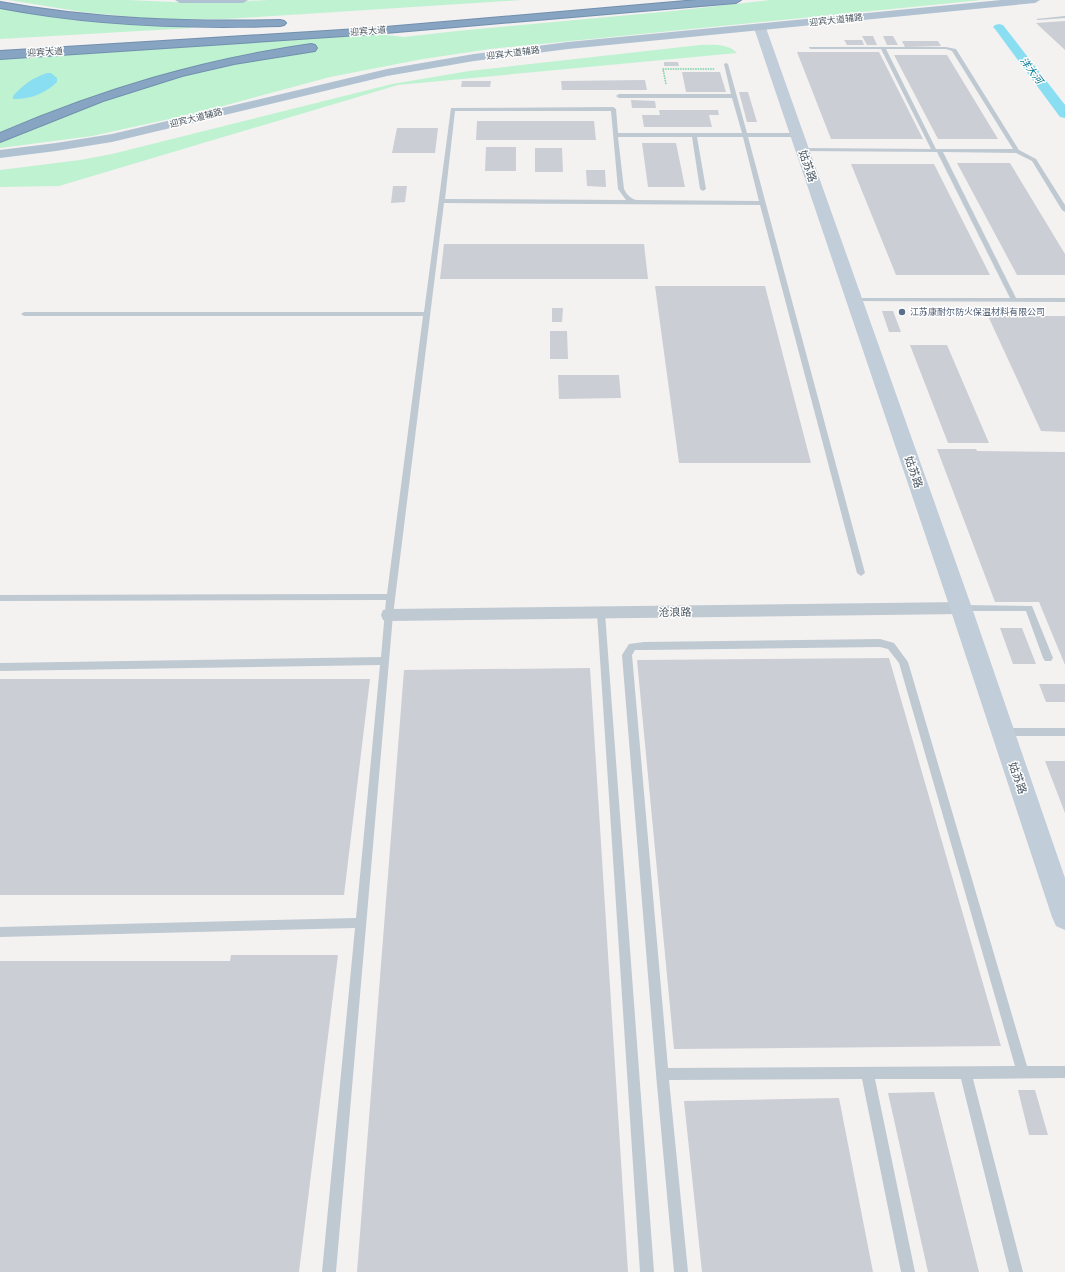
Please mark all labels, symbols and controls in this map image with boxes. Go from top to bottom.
street label: 迎宾大道辅路 [809,11,863,28]
street label: 迎宾大道 [350,24,386,37]
street label: 迎宾大道辅路 [485,44,540,61]
street label: 迎宾大道 [27,45,63,58]
water label: 洋大河 [1018,54,1047,87]
street label: 迎宾大道辅路 [168,106,223,129]
street label: 姑苏路 [797,148,820,184]
place label: 江苏康耐尔防火保温材料有限公司 [910,306,1045,317]
marker: 江苏康耐尔防火保温材料有限公司 [897,307,907,317]
street label: 姑苏路 [903,454,926,490]
street label: 沧浪路 [658,605,692,618]
street label: 姑苏路 [1007,760,1030,796]

